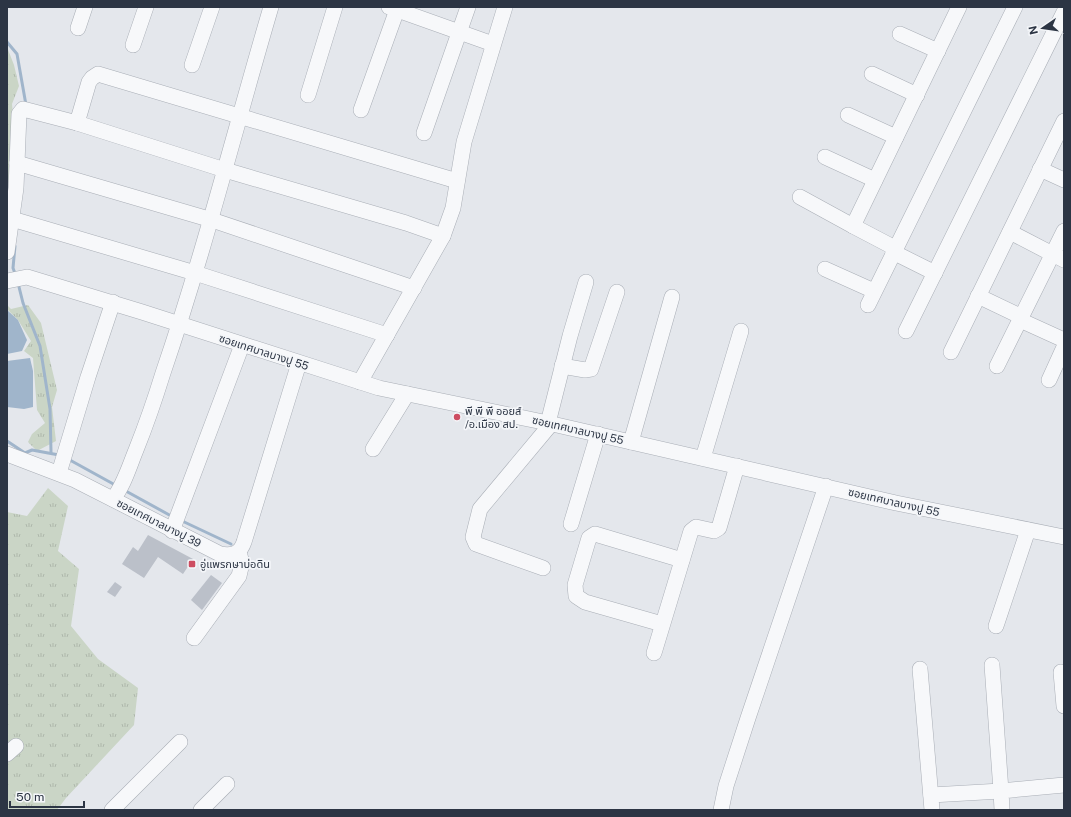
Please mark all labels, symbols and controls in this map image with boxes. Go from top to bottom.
north arrow [1023,8,1063,48]
text: N [1026,25,1040,36]
street label: ซอยเทศบาลบางปู 55 [217,332,310,373]
place label: พี พี พี ออยส์ /อ.เมือง สป. [465,405,521,430]
marker: พี พี พี ออยส์ /อ.เมือง สป. [452,412,462,422]
street label: ซอยเทศบาลบางปู 55 [531,414,625,447]
street label: ซอยเทศบาลบางปู 55 [847,486,941,519]
street label: ซอยเทศบาลบางปู 39 [114,496,203,550]
place label: อู่แพรกษาบ่อดิน [200,558,270,571]
marker: อู่แพรกษาบ่อดิน [187,559,197,569]
scale bar [10,783,84,809]
text: 50 m [16,790,44,804]

